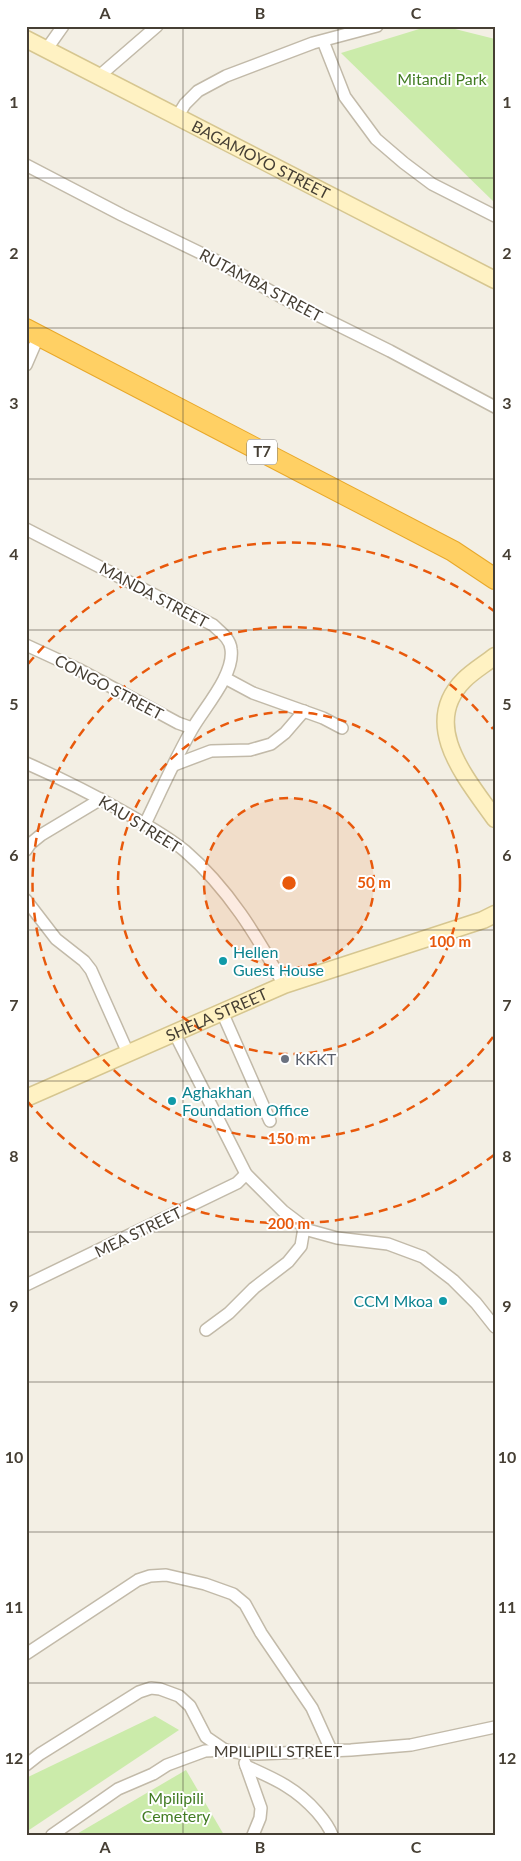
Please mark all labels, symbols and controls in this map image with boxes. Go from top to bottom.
text: A [98,3,111,22]
text: B [255,3,265,22]
text: C [411,3,422,22]
park label: Mitandi Park [397,69,488,88]
text: 1 [9,92,19,111]
text: 1 [502,92,512,111]
street label: BAGAMOYO STREET [189,116,334,203]
text: 2 [9,243,19,262]
text: 2 [502,243,512,262]
street label: RUTAMBA STREET [197,244,326,325]
text: 3 [9,393,19,412]
text: 3 [502,393,512,412]
road number: T7 [247,440,277,464]
text: 4 [9,544,19,563]
text: 4 [502,544,512,563]
street label: MANDA STREET [97,558,212,631]
street label: CONGO STREET [52,650,167,723]
text: 5 [9,694,19,713]
text: 5 [502,694,512,713]
street label: KAU STREET [96,791,185,857]
text: 6 [9,845,19,864]
text: 6 [502,845,512,864]
text: 50 m [357,873,391,891]
centre of rings [280,874,298,892]
text: 100 m [429,932,471,950]
place label: Hellen Guest House [233,942,324,979]
marker: Hellen Guest House [217,955,229,967]
street label: SHELA STREET [163,983,271,1045]
text: 7 [9,995,19,1014]
text: 7 [502,995,512,1014]
place label: KKKT [295,1049,337,1068]
marker: KKKT [279,1053,291,1065]
place label: Aghakhan Foundation Office [182,1082,309,1119]
marker: Aghakhan Foundation Office [166,1095,178,1107]
text: 150 m [268,1129,310,1147]
text: 8 [9,1146,19,1165]
text: 8 [502,1146,512,1165]
street label: MEA STREET [91,1202,185,1261]
text: 200 m [268,1214,310,1232]
place label: CCM Mkoa [353,1291,433,1310]
marker: CCM Mkoa [437,1295,449,1307]
text: 9 [9,1296,19,1315]
text: 9 [502,1296,512,1315]
text: 10 [5,1447,23,1466]
text: 10 [498,1447,516,1466]
text: 11 [5,1597,23,1616]
text: 11 [498,1597,516,1616]
street label: MPILIPILI STREET [214,1741,343,1760]
text: 12 [5,1748,23,1767]
text: 12 [498,1748,516,1767]
park label: Mpilipili Cemetery [142,1788,211,1825]
text: A [98,1837,111,1856]
text: B [255,1837,265,1856]
text: C [411,1837,422,1856]

